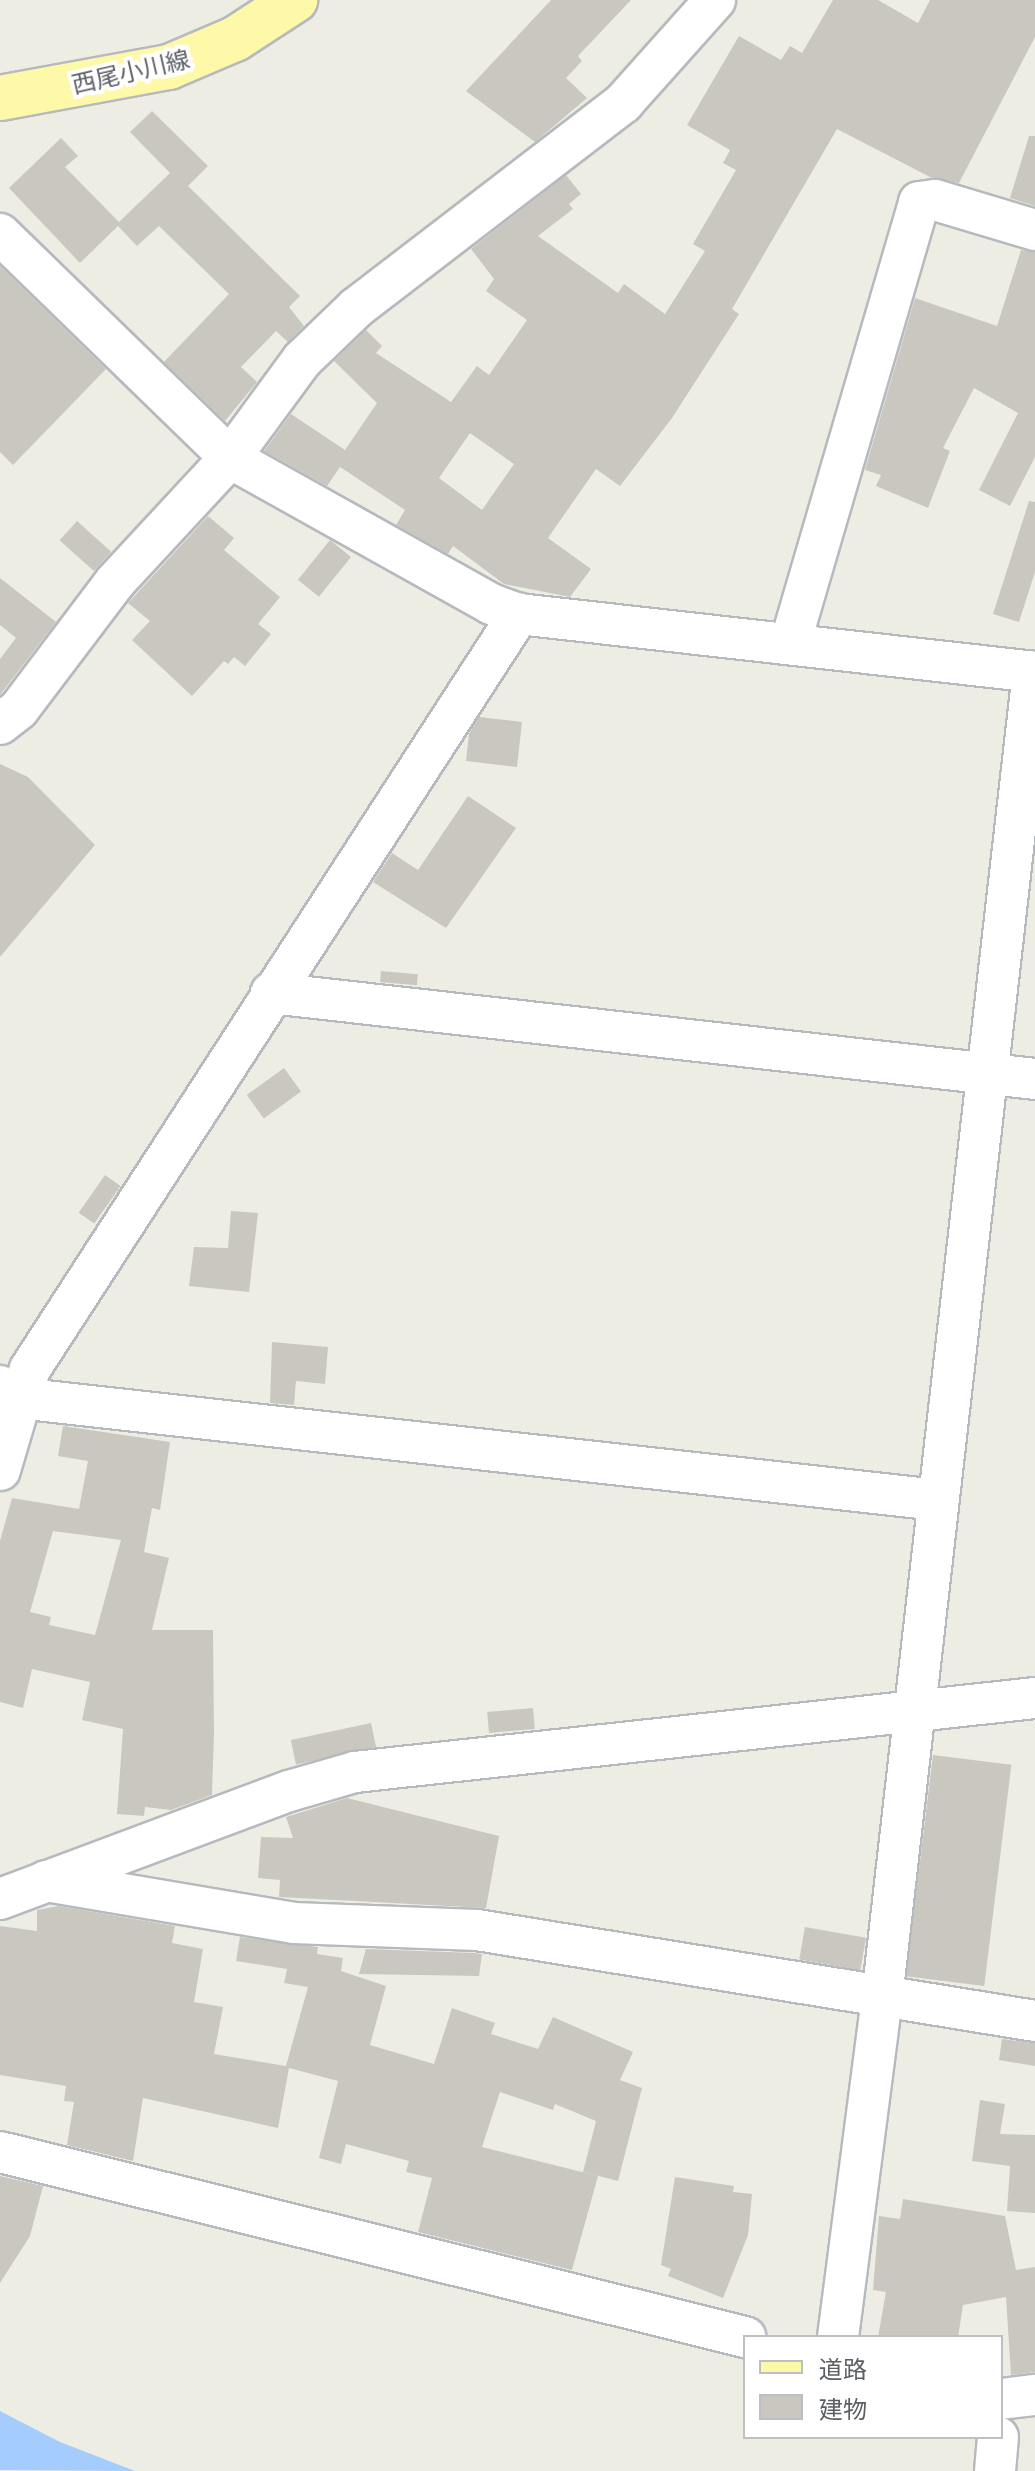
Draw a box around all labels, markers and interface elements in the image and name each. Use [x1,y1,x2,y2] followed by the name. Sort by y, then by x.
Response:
[69,44,193,100] street label: 西尾小川線
[743,2335,1003,2439] legend
[819,2355,867,2384] text: 道路
[819,2395,867,2424] text: 建物

